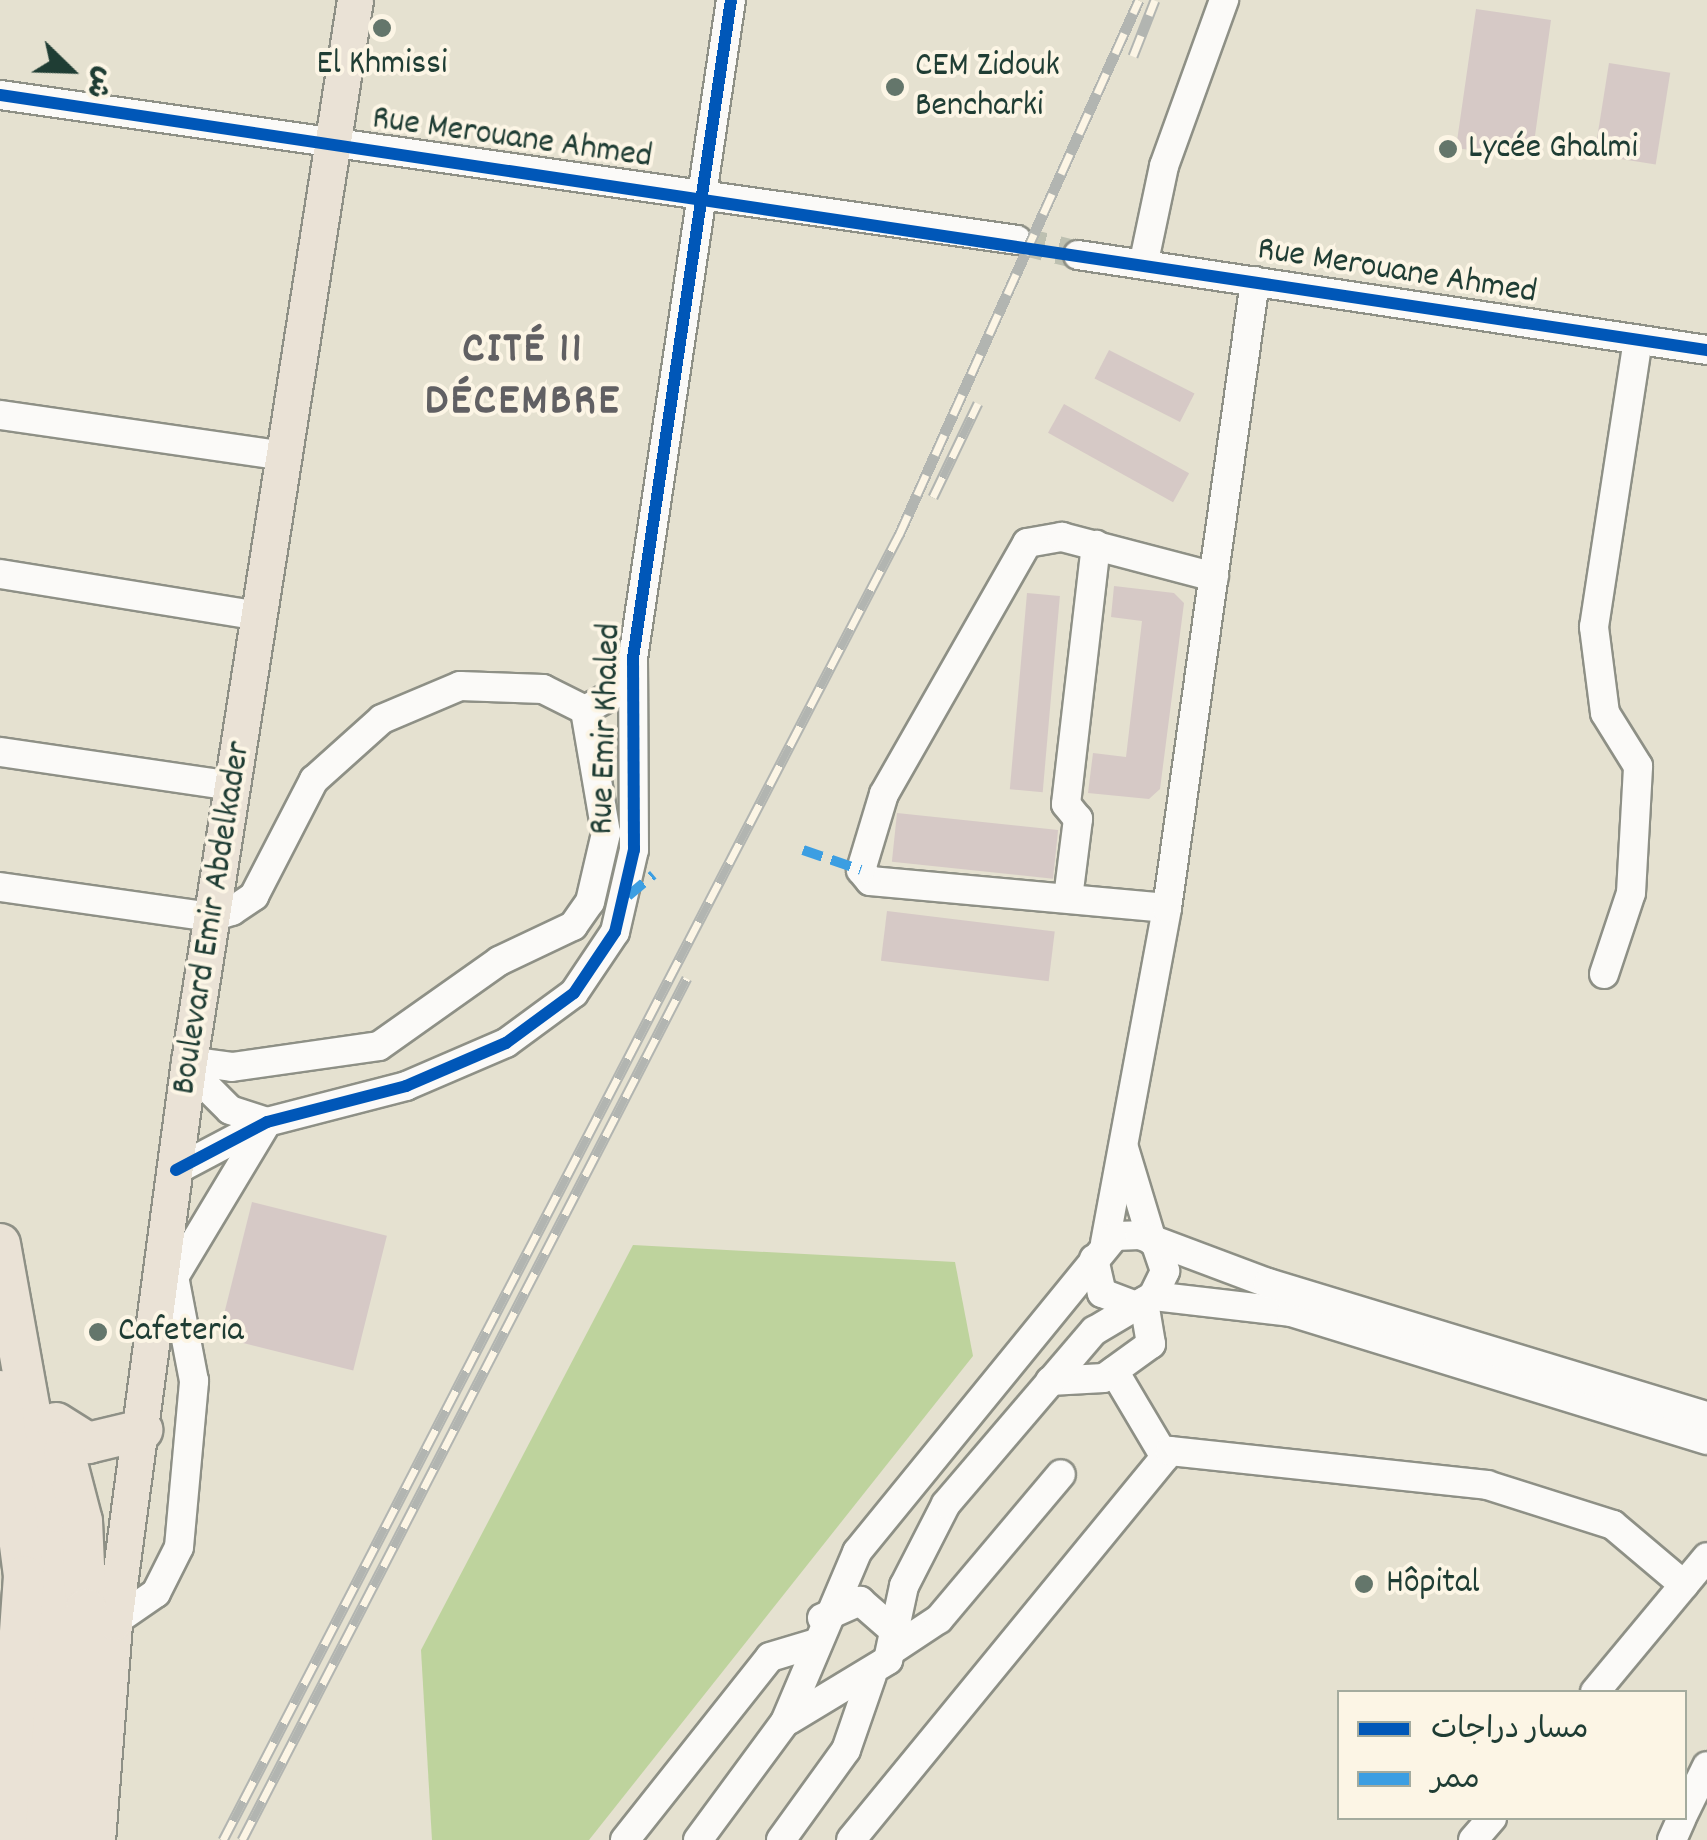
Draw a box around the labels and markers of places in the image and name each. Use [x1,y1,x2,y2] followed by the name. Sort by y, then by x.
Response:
[371,17,393,39] marker: El Khmissi
[317,44,447,86] place label: El Khmissi
[915,46,1060,128] place label: CEM Zidouk Bencharki
[884,76,906,98] marker: CEM Zidouk Bencharki
[1468,128,1638,170] place label: Lycée Ghalmi
[1437,138,1459,160] marker: Lycée Ghalmi
[118,1311,244,1353] place label: Cafeteria
[87,1321,109,1343] marker: Cafeteria
[1386,1563,1480,1605] place label: Hôpital
[1351,1571,1377,1597] marker: Hôpital

